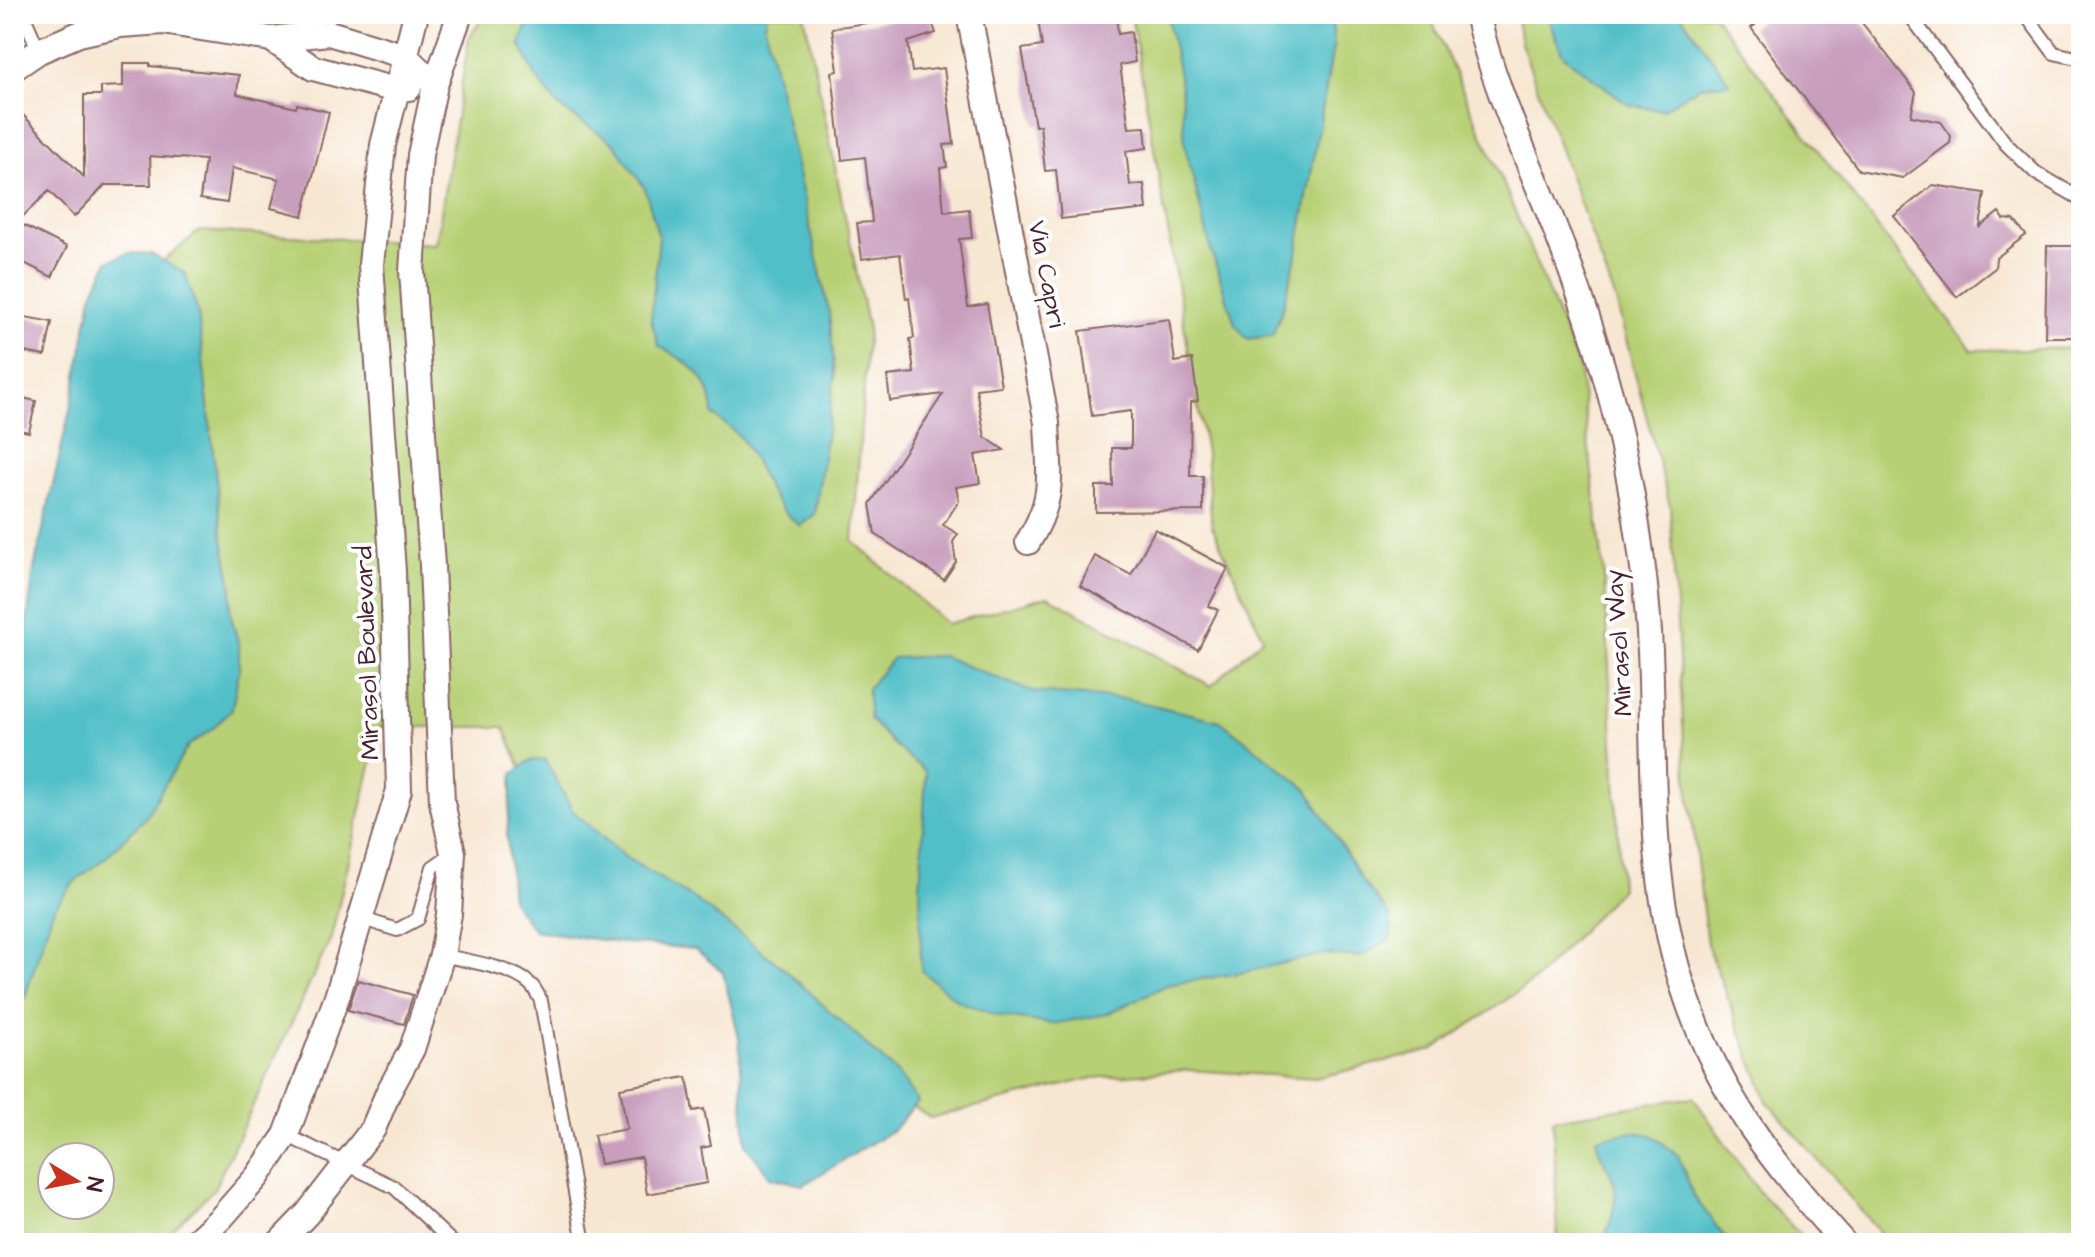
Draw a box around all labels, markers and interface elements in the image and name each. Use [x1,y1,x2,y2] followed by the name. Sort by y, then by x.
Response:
[1019,217,1075,331] street label: Via Capri
[345,545,389,761] street label: Mirasol Boulevard
[1596,568,1644,718] street label: Mirasol Way
[36,1141,116,1221] north arrow
[78,1175,111,1194] text: N

